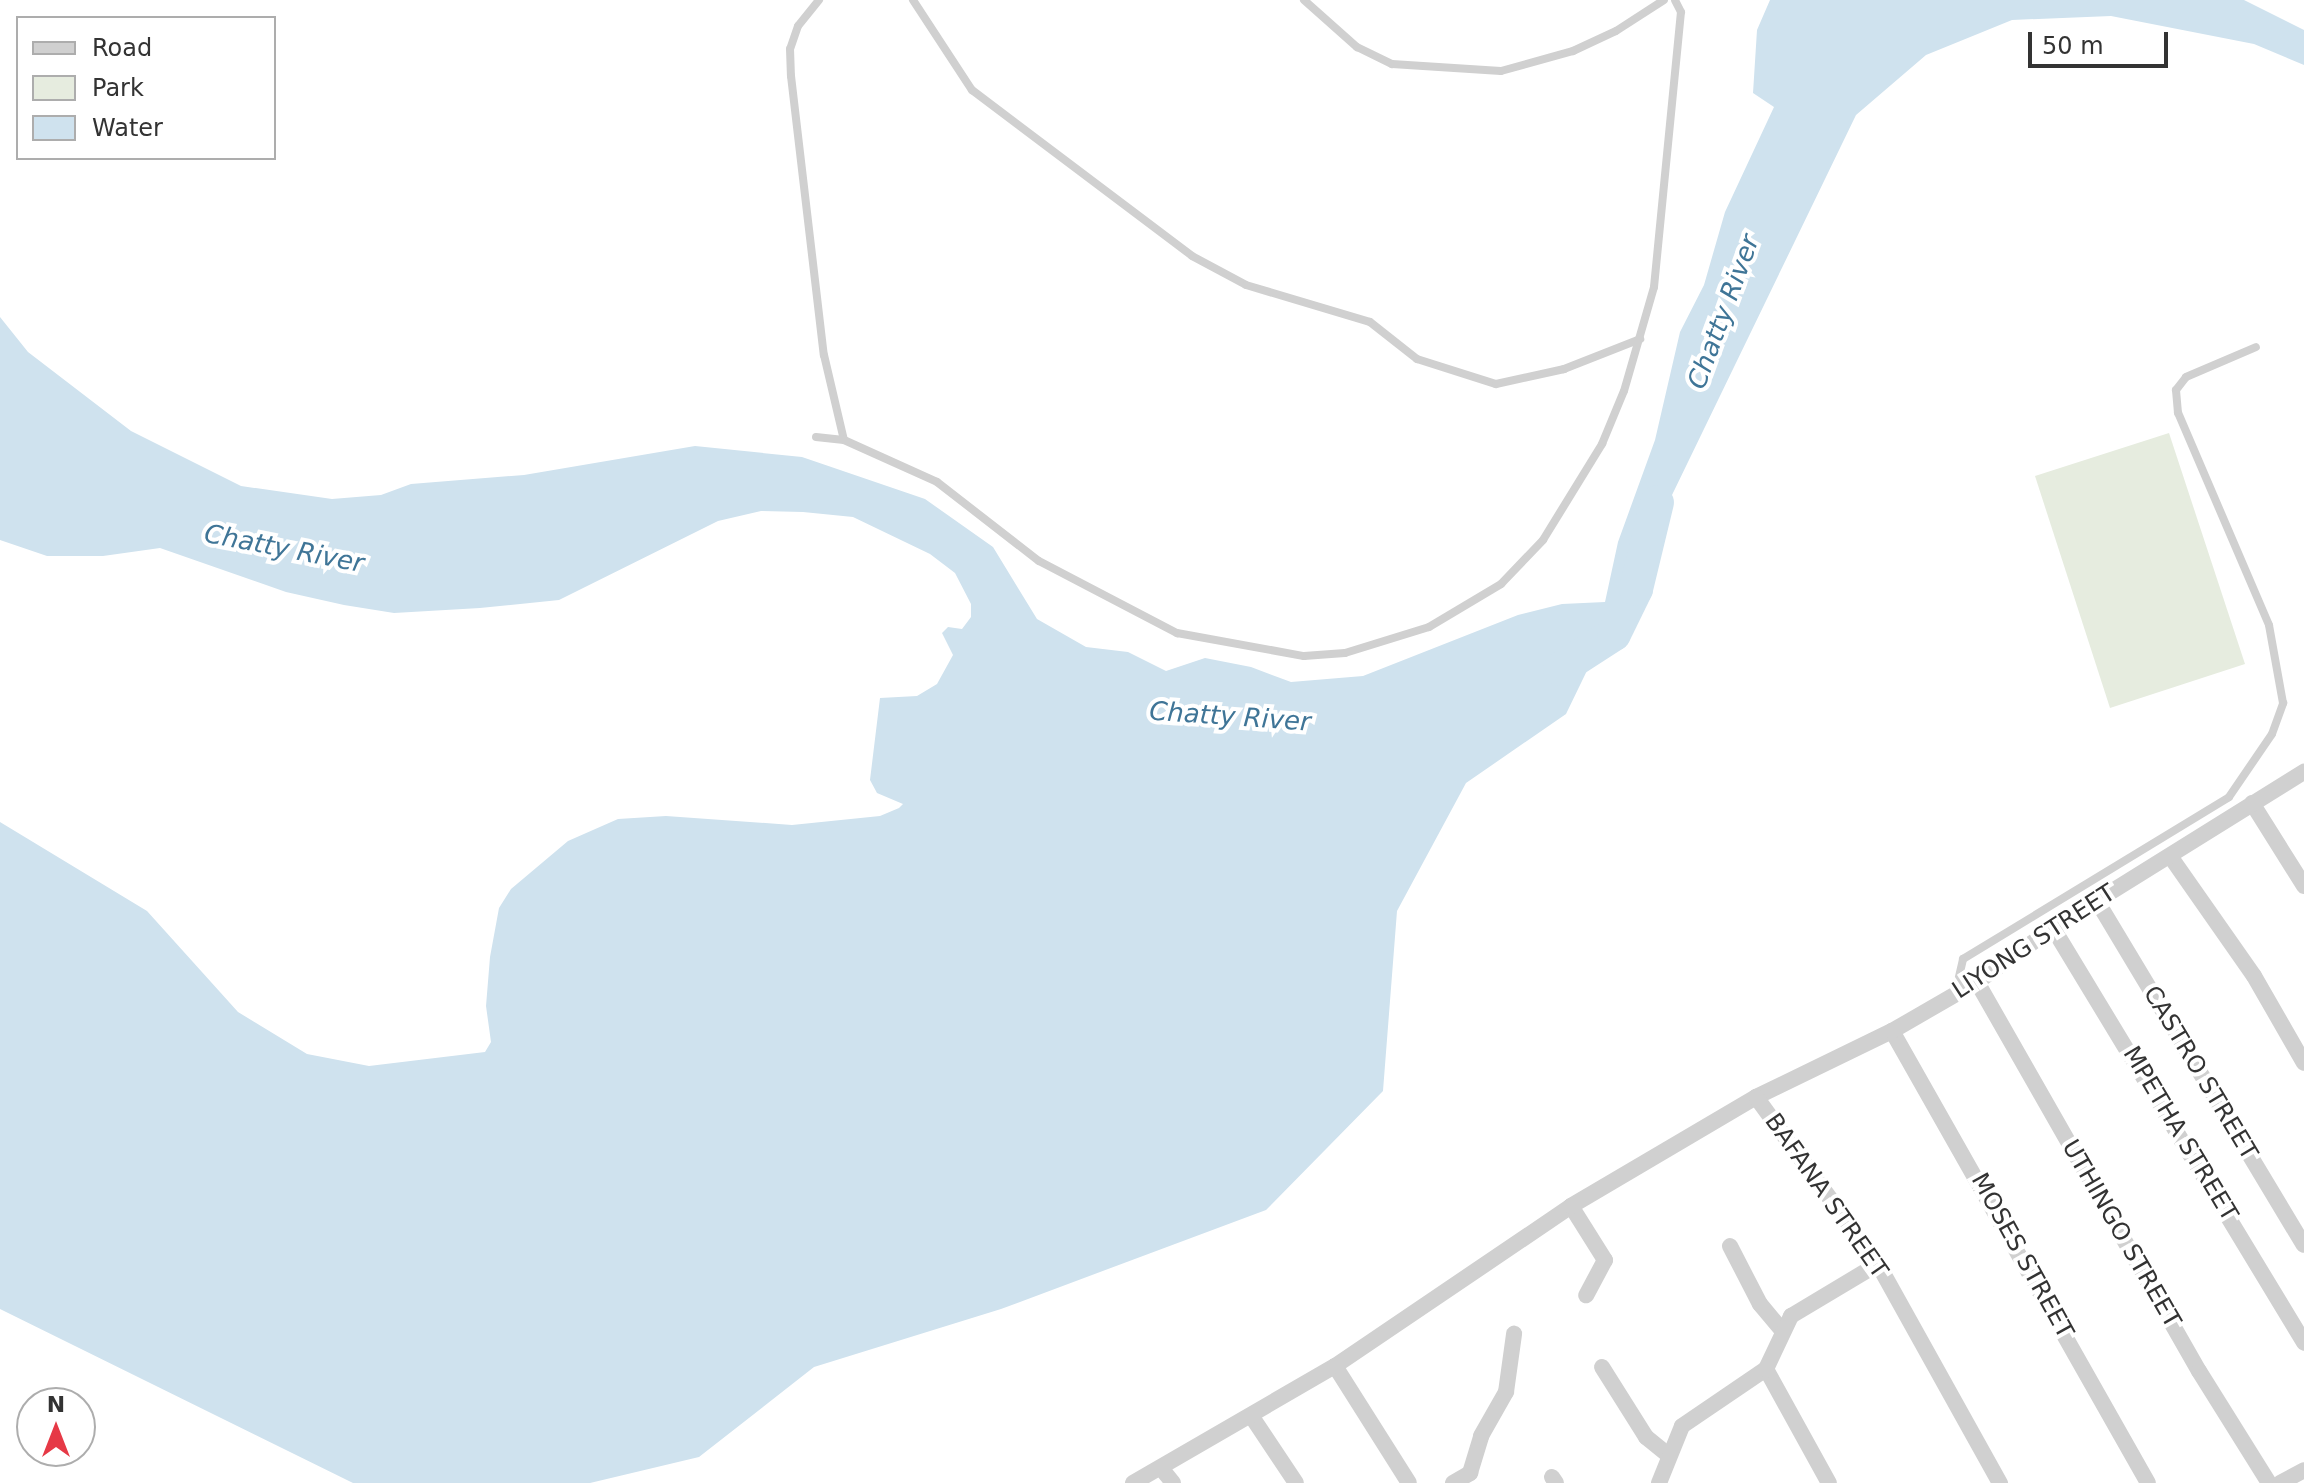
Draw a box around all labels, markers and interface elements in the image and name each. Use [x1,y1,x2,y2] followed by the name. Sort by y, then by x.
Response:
[16,16,276,160] legend
[2032,16,2172,66] scale bar
[2042,32,2104,60] text: 50 m
[92,34,152,62] text: Road
[92,74,144,102] text: Park
[92,114,163,142] text: Water
[1682,231,1766,393] water label: Chatty River
[202,518,366,580] water label: Chatty River
[1148,696,1312,738] water label: Chatty River
[1947,879,2121,1005] street label: LIYONG STREET
[2137,981,2263,1165] street label: CASTRO STREET
[2116,1041,2244,1227] street label: MPETHA STREET
[1758,1108,1894,1284] street label: BAFANA STREET
[2056,1135,2186,1333] street label: UTHINGO STREET
[1965,1168,2079,1344] street label: MOSES STREET
[16,1387,96,1467] north arrow
[47,1392,65,1417] text: N

